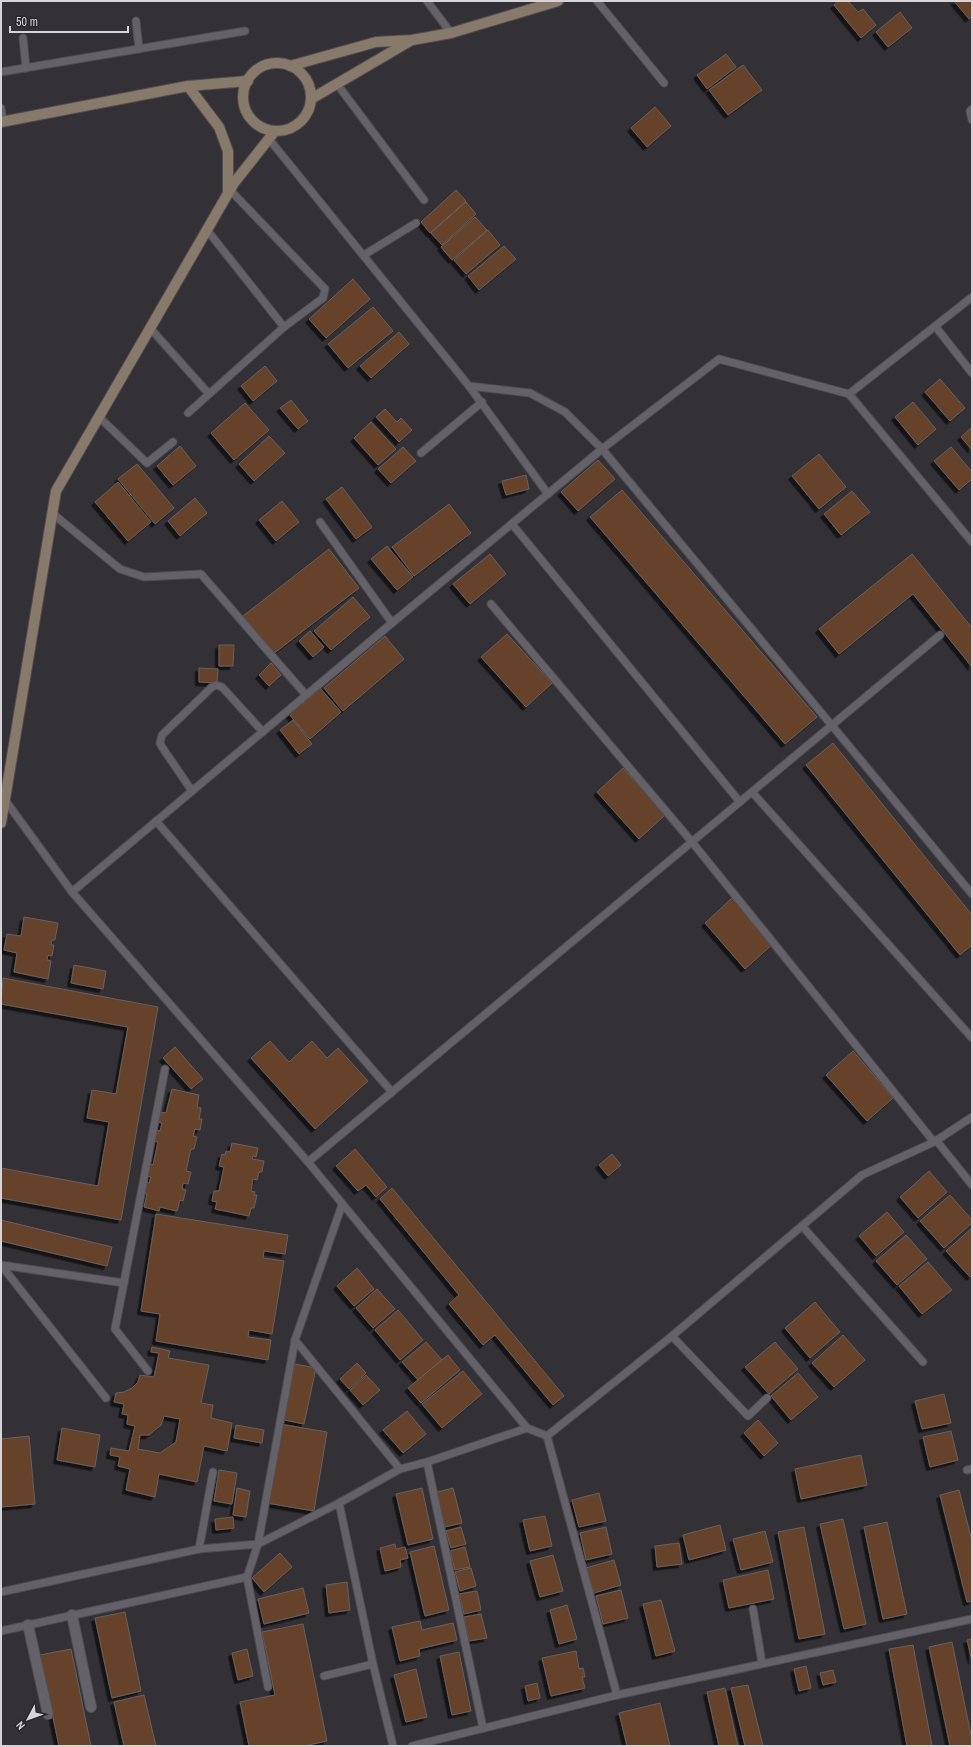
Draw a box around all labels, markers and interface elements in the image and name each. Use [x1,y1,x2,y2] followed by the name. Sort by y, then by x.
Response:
[10,8,128,34] scale bar
[16,14,38,30] text: 50 m
[8,1699,48,1739] north arrow
[13,1719,28,1733] text: N

